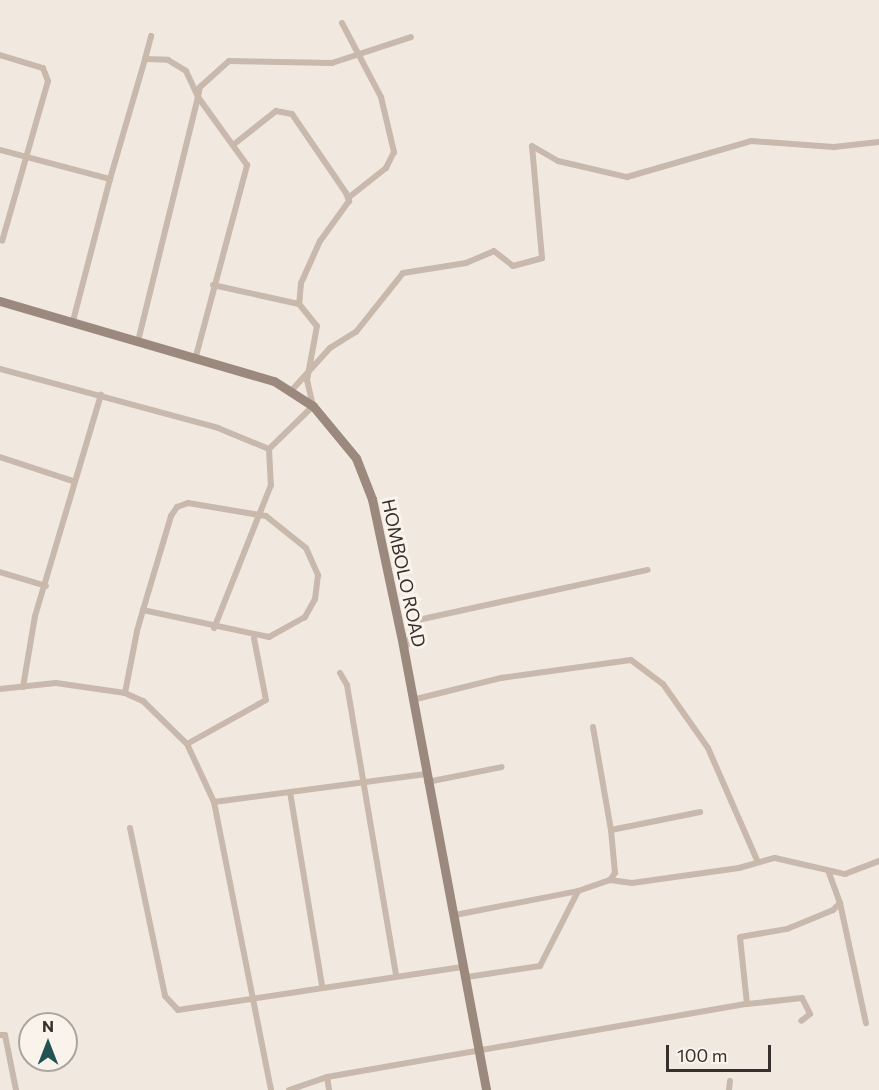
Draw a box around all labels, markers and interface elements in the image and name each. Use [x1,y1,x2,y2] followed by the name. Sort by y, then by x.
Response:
[378,497,430,649] street label: HOMBOLO ROAD
[18,1012,78,1072] north arrow
[42,1016,54,1035] text: N
[669,1033,774,1071] scale bar
[677,1044,727,1066] text: 100 m

